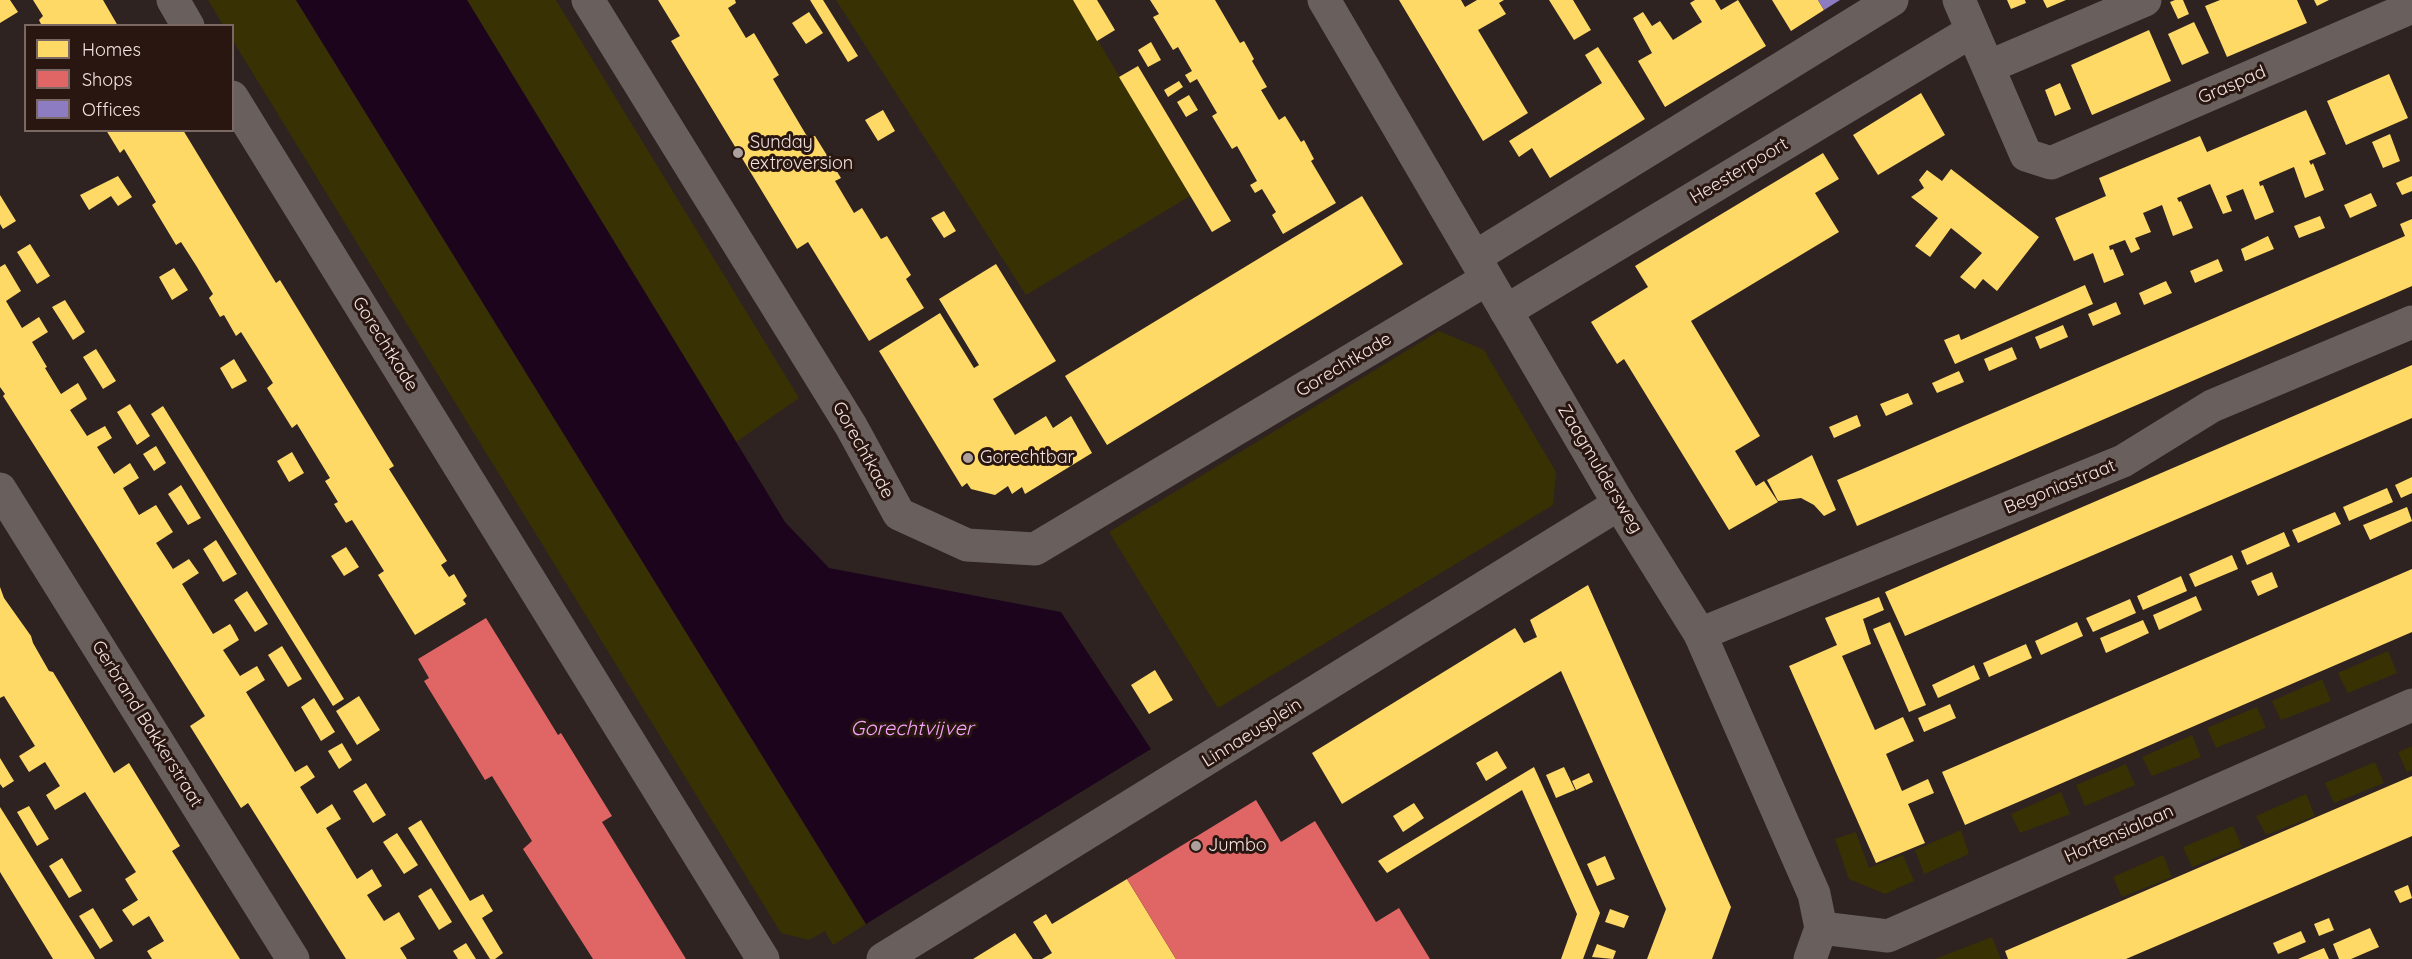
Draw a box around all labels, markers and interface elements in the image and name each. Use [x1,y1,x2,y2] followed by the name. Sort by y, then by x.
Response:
[24,24,234,132] legend
[82,38,141,61] text: Homes
[2195,61,2269,109] street label: Graspad
[82,68,133,91] text: Shops
[82,98,141,121] text: Offices
[750,132,853,174] place label: Sunday extroversion
[1686,133,1792,209] street label: Heesterpoort
[731,146,745,160] marker: Sunday extroversion
[347,293,423,395] street label: Gorechtkade
[1292,328,1396,402] street label: Gorechtkade
[828,398,898,502] street label: Gorechtkade
[1553,401,1647,537] street label: Zaagmuldersweg
[980,447,1074,469] place label: Gorechtbar
[961,451,975,465] marker: Gorechtbar
[2001,455,2119,519] street label: Begoniastraat
[87,637,207,811] street label: Gerbrand Bakkerstraat
[1198,694,1306,772] street label: Linnaeusplein
[851,717,973,741] water label: Gorechtvijver
[2061,800,2177,868] street label: Hortensialaan
[1208,835,1267,857] place label: Jumbo
[1189,839,1203,853] marker: Jumbo

